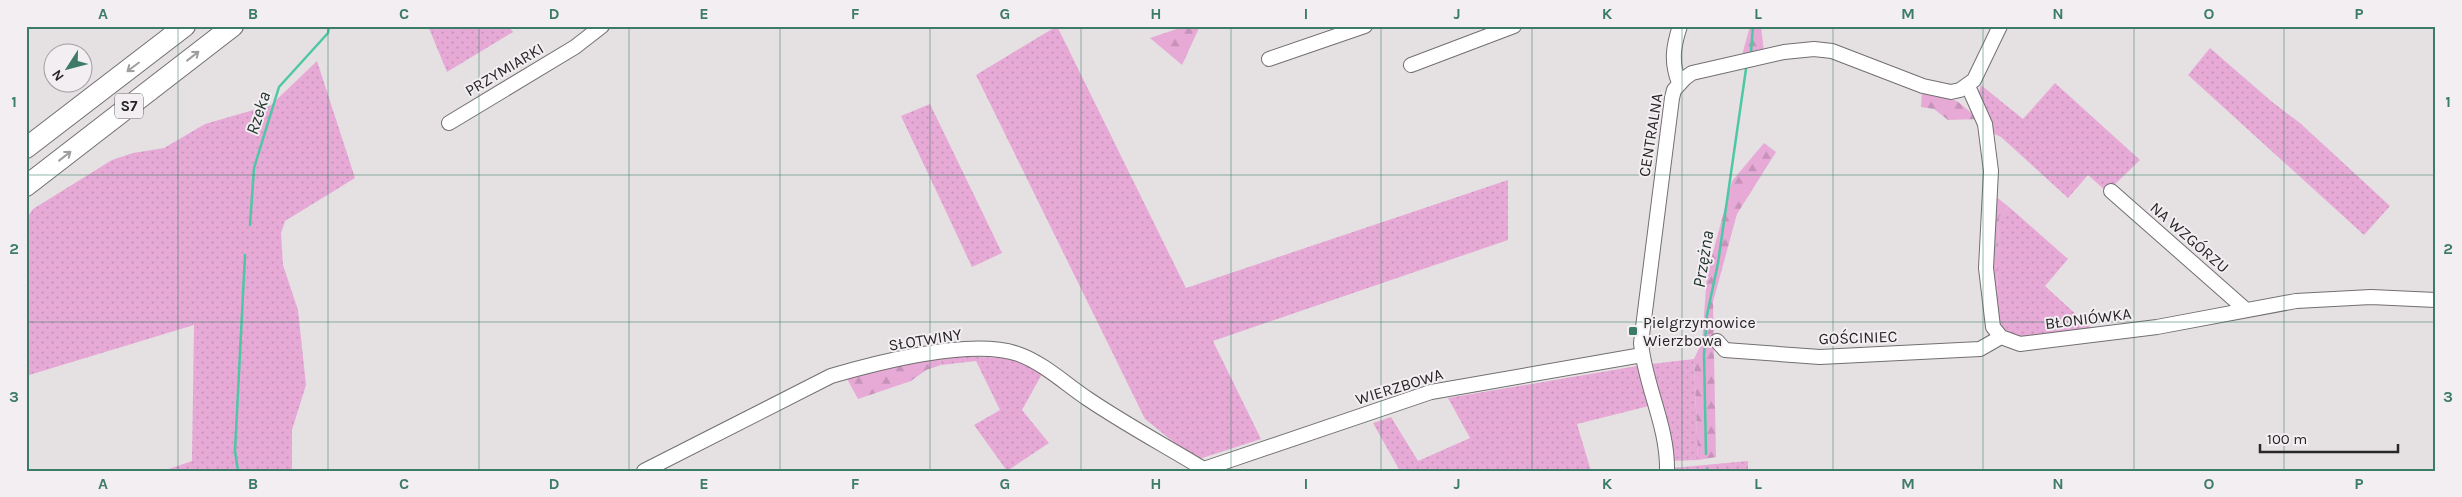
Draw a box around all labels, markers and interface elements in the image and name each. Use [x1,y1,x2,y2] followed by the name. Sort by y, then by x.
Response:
[98,4,108,23] text: A
[248,4,258,23] text: B
[399,4,409,23] text: C
[549,4,560,23] text: D
[699,4,709,23] text: E
[851,4,860,23] text: F
[1000,4,1010,23] text: G
[1150,4,1162,23] text: H
[1304,4,1308,23] text: I
[1453,4,1461,23] text: J
[1602,4,1613,23] text: K
[1754,4,1762,23] text: L
[1901,4,1915,23] text: M
[2052,4,2064,23] text: N
[2204,4,2215,23] text: O
[2354,4,2364,23] text: P
[462,39,547,100] street label: PRZYMIARKI
[42,42,92,92] north arrow
[187,51,200,62] one-way arrow
[127,61,140,72] one-way arrow
[48,66,68,84] text: N
[241,89,275,137] water label: Rzeka
[11,92,17,111] text: 1
[1635,92,1666,178] street label: CENTRALNA
[2445,92,2451,111] text: 1
[115,94,143,118] road number: S7
[58,150,71,161] one-way arrow
[2146,198,2233,277] street label: NA WZGÓRZU
[1688,229,1718,289] water label: Przężna
[9,239,19,258] text: 2
[2443,239,2453,258] text: 2
[2044,304,2132,333] street label: BŁONIÓWKA
[1643,313,1756,350] place label: Pielgrzymowice Wierzbowa
[887,324,963,355] street label: SŁOTWINY
[1627,325,1639,337] marker: Pielgrzymowice Wierzbowa
[1818,327,1898,348] street label: GOŚCINIEC
[1353,364,1445,409] street label: WIERZBOWA
[9,387,19,406] text: 3
[2443,387,2453,406] text: 3
[2260,422,2397,454] scale bar
[2267,430,2307,448] text: 100 m
[98,474,108,493] text: A
[248,474,258,493] text: B
[399,474,409,493] text: C
[549,474,560,493] text: D
[699,474,709,493] text: E
[851,474,860,493] text: F
[1000,474,1010,493] text: G
[1150,474,1162,493] text: H
[1304,474,1308,493] text: I
[1453,474,1461,493] text: J
[1602,474,1613,493] text: K
[1754,474,1762,493] text: L
[1901,474,1915,493] text: M
[2052,474,2064,493] text: N
[2204,474,2215,493] text: O
[2354,474,2364,493] text: P

